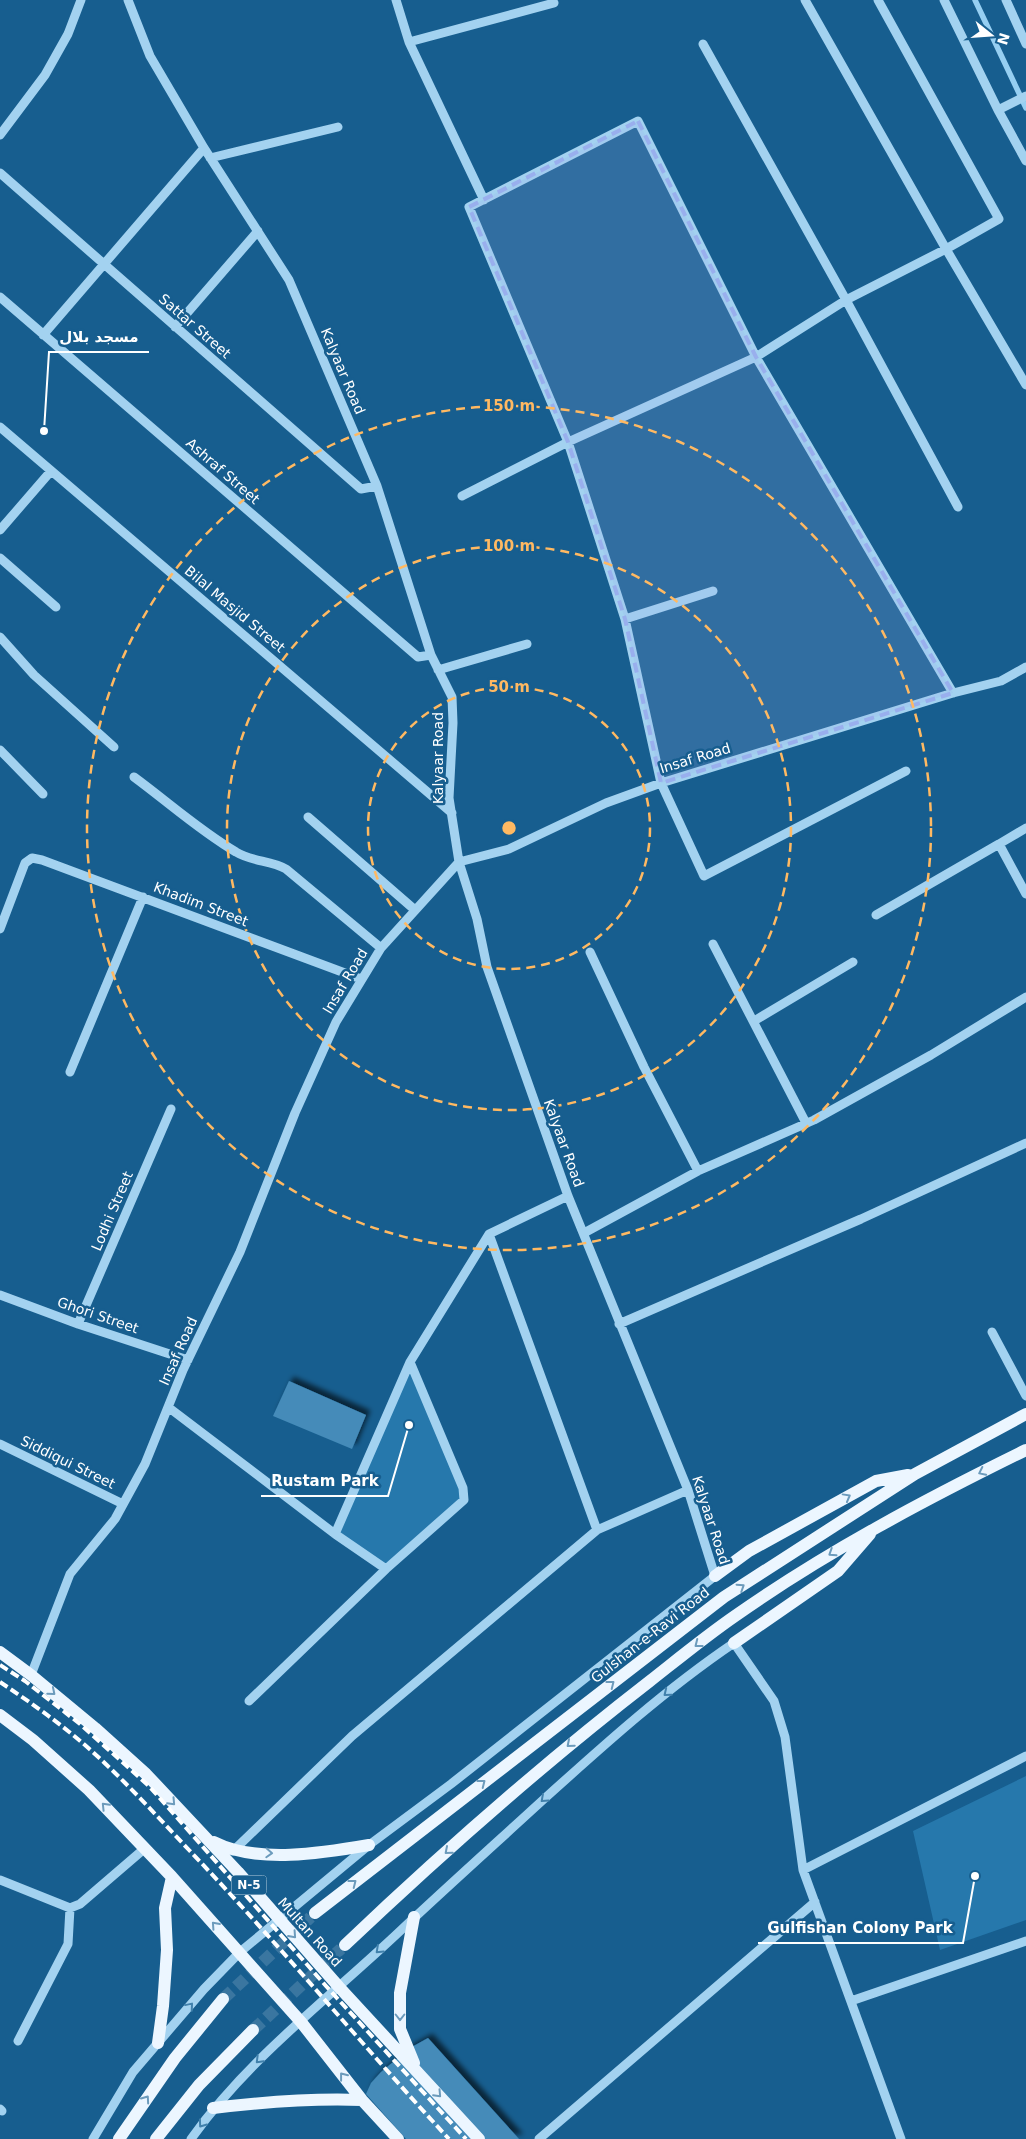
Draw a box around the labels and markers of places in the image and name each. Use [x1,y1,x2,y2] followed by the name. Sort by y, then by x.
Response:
[49,322,149,352] callout: مسجد بلال
[500,819,518,837] centre of rings
[261,1466,388,1496] callout: Rustam Park
[758,1913,963,1943] callout: Gulfishan Colony Park

